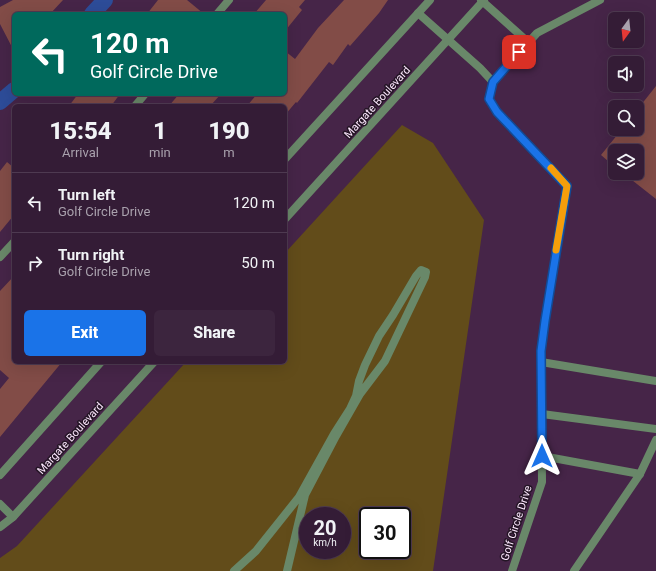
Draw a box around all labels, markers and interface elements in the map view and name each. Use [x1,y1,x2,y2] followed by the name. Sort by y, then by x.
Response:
[608,12,644,48] north arrow
[608,12,644,180] map controls
[90,27,169,60] text: 120 m
[24,28,76,80] icon: left
[502,35,536,69] pin
[508,41,530,63] icon: arrive
[608,56,644,92] button: sound
[90,61,218,82] text: Golf Circle Drive
[342,64,413,141] street label: Margate Boulevard
[608,100,644,136] button: search
[49,117,112,145] text: 15:54
[153,117,167,145] text: 1
[208,117,250,145] text: 190
[608,144,644,180] button: layers
[62,145,99,160] text: Arrival
[149,145,171,160] text: min
[223,145,235,160] text: m
[58,186,115,204] text: Turn left
[24,192,46,214] icon: left
[233,194,275,212] text: 120 m
[58,204,150,219] text: Golf Circle Drive
[58,246,124,264] text: Turn right
[24,252,46,274] icon: right
[241,254,275,272] text: 50 m
[58,264,150,279] text: Golf Circle Drive
[24,310,146,356] button: Exit
[154,310,275,356] button: Share
[35,400,106,477] street label: Margate Boulevard
[521,435,563,477] position arrow
[498,484,535,562] street label: Golf Circle Drive
[359,507,411,559] speed limit sign: 30
[314,516,336,540] text: 20
[313,537,337,548] text: km/h

